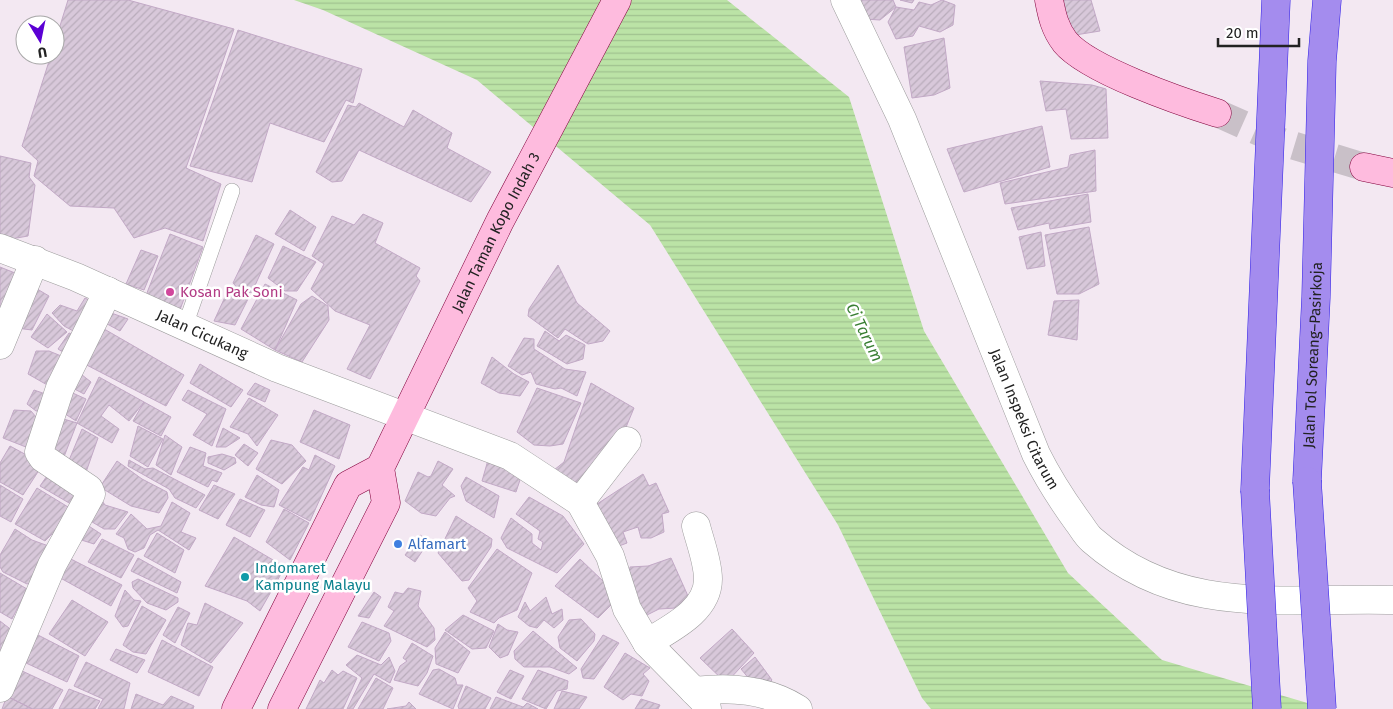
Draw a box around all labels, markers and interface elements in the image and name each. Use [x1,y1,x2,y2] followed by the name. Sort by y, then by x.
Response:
[15,15,65,65] north arrow
[1218,15,1299,47] scale bar
[1226,24,1259,42] text: 20 m
[36,43,48,61] text: U
[448,149,544,315] street label: Jalan Taman Kopo Indah 3
[1300,262,1326,449] street label: Jalan Tol Soreang–Pasirkoja
[180,283,283,301] place label: Kosan Pak Soni
[164,286,176,298] marker: Kosan Pak Soni
[842,300,887,365] water label: Ci Tarum
[154,306,251,363] street label: Jalan Cicukang
[986,346,1063,493] street label: Jalan Inspeksi Citarum
[408,535,467,553] place label: Alfamart
[392,538,404,550] marker: Alfamart
[255,559,371,594] place label: Indomaret Kampung Malayu
[239,571,251,583] marker: Indomaret Kampung Malayu

